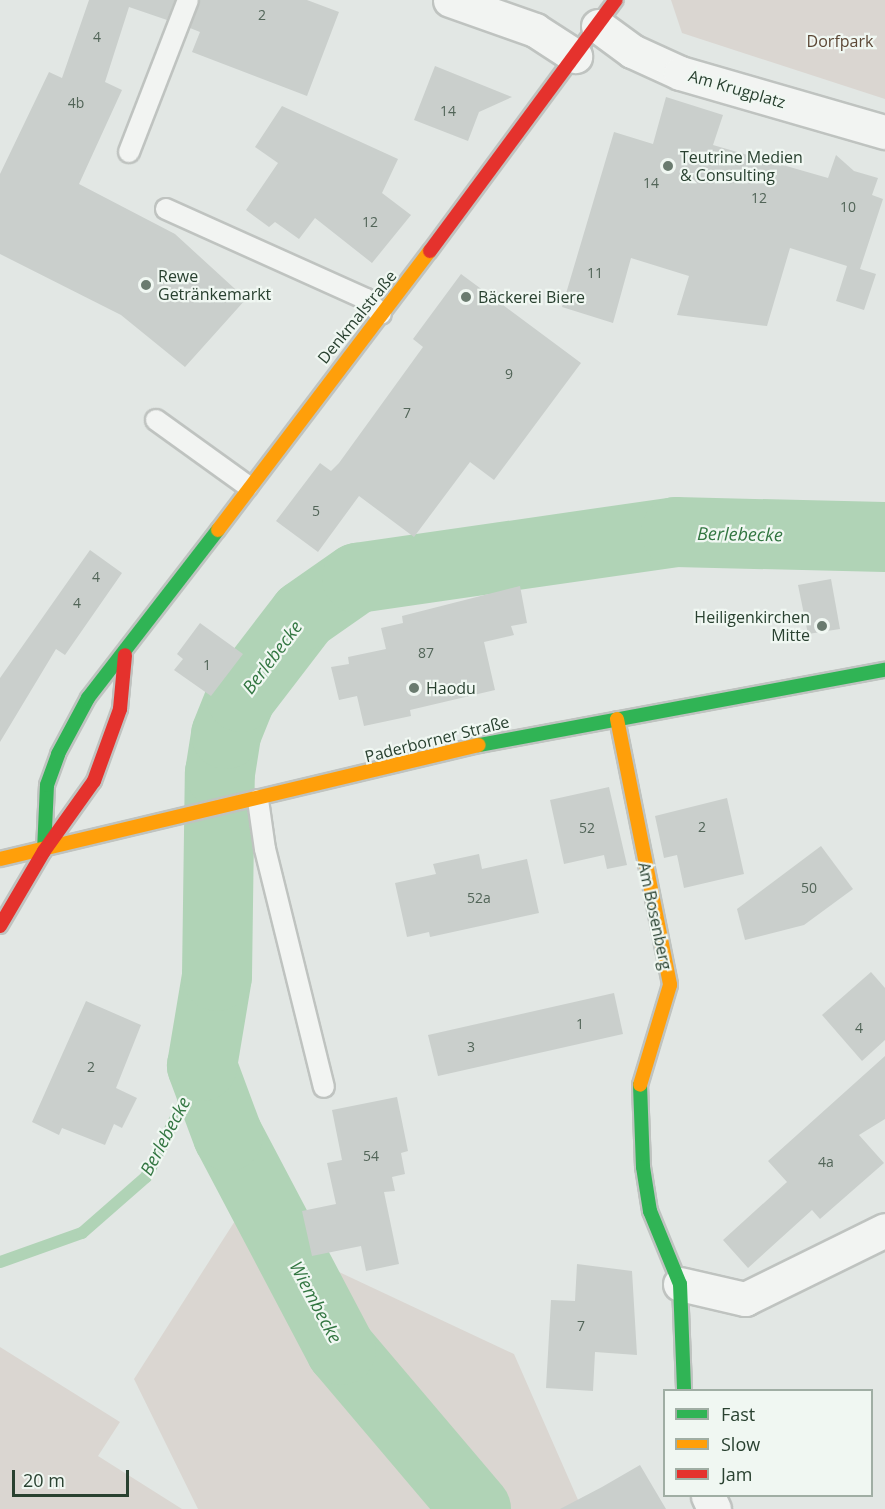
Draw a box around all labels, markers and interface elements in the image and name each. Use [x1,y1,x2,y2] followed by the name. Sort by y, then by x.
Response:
[258,7,266,23] house number: 2
[93,29,101,45] house number: 4
[807,31,873,51] park label: Dorfpark
[686,66,788,112] street label: Am Krugplatz
[68,95,84,111] house number: 4b
[440,103,456,119] house number: 14
[680,147,803,185] place label: Teutrine Medien & Consulting
[661,159,675,173] marker: Teutrine Medien & Consulting
[643,175,659,191] house number: 14
[751,190,767,206] house number: 12
[840,199,856,215] house number: 10
[362,214,378,230] house number: 12
[587,265,603,281] house number: 11
[158,266,271,304] place label: Rewe Getränkemarkt
[314,267,400,367] street label: Denkmalstraße
[139,278,153,292] marker: Rewe Getränkemarkt
[478,287,585,307] place label: Bäckerei Biere
[459,290,473,304] marker: Bäckerei Biere
[505,366,513,382] house number: 9
[403,405,411,421] house number: 7
[312,503,320,519] house number: 5
[697,522,783,546] water label: Berlebecke
[92,569,100,585] house number: 4
[73,595,81,611] house number: 4
[694,607,810,645] place label: Heiligenkirchen Mitte
[238,616,306,698] water label: Berlebecke
[815,619,829,633] marker: Heiligenkirchen Mitte
[418,645,434,661] house number: 87
[203,657,211,673] house number: 1
[426,678,476,698] place label: Haodu
[407,681,421,695] marker: Haodu
[363,712,511,766] street label: Paderborner Straße
[698,819,706,835] house number: 2
[579,820,595,836] house number: 52
[634,860,676,972] street label: Am Bosenberg
[801,880,817,896] house number: 50
[467,890,491,906] house number: 52a
[576,1016,584,1032] house number: 1
[855,1020,863,1036] house number: 4
[467,1039,475,1055] house number: 3
[87,1059,95,1075] house number: 2
[135,1093,195,1179] water label: Berlebecke
[363,1148,379,1164] house number: 54
[818,1154,834,1170] house number: 4a
[285,1257,347,1347] water label: Wiembecke
[577,1318,585,1334] house number: 7
[663,1389,873,1497] legend
[721,1402,755,1426] text: Fast
[721,1432,760,1456] text: Slow
[15,1458,132,1496] scale bar
[721,1462,753,1486] text: Jam
[23,1468,65,1492] text: 20 m

